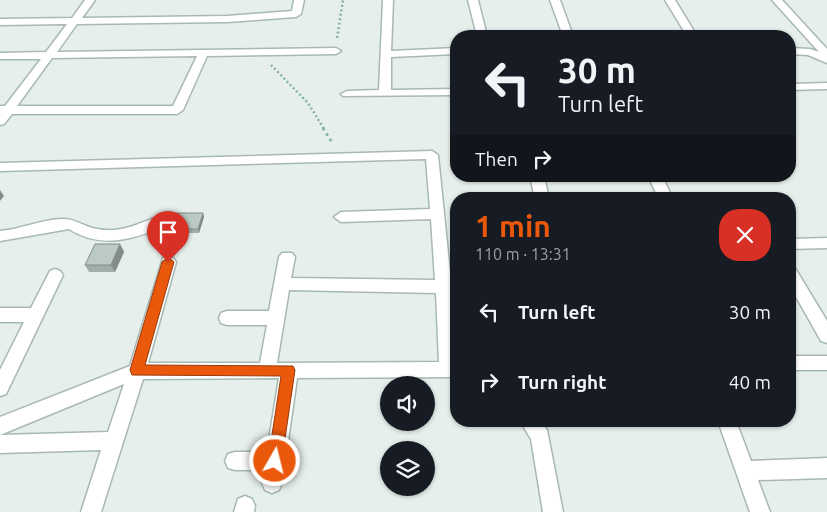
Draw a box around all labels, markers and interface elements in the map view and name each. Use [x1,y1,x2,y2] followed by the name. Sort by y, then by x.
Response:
[475,50,540,115] icon: left
[558,50,636,90] text: 30 m
[558,91,643,116] text: Turn left
[528,145,556,173] icon: right
[475,148,518,170] text: Then
[475,209,551,243] text: 1 min
[719,209,771,261] button: close
[147,211,189,262] pin
[154,218,182,246] icon: arrive
[475,245,571,263] text: 110 m · 13:31
[475,298,503,326] icon: left
[518,301,596,323] text: Turn left
[729,301,771,323] text: 30 m
[475,368,503,396] icon: right
[518,371,606,393] text: Turn right
[729,371,771,393] text: 40 m
[380,376,435,496] map controls
[380,376,435,431] button: sound
[248,434,300,486] position arrow
[380,441,435,496] button: layers

